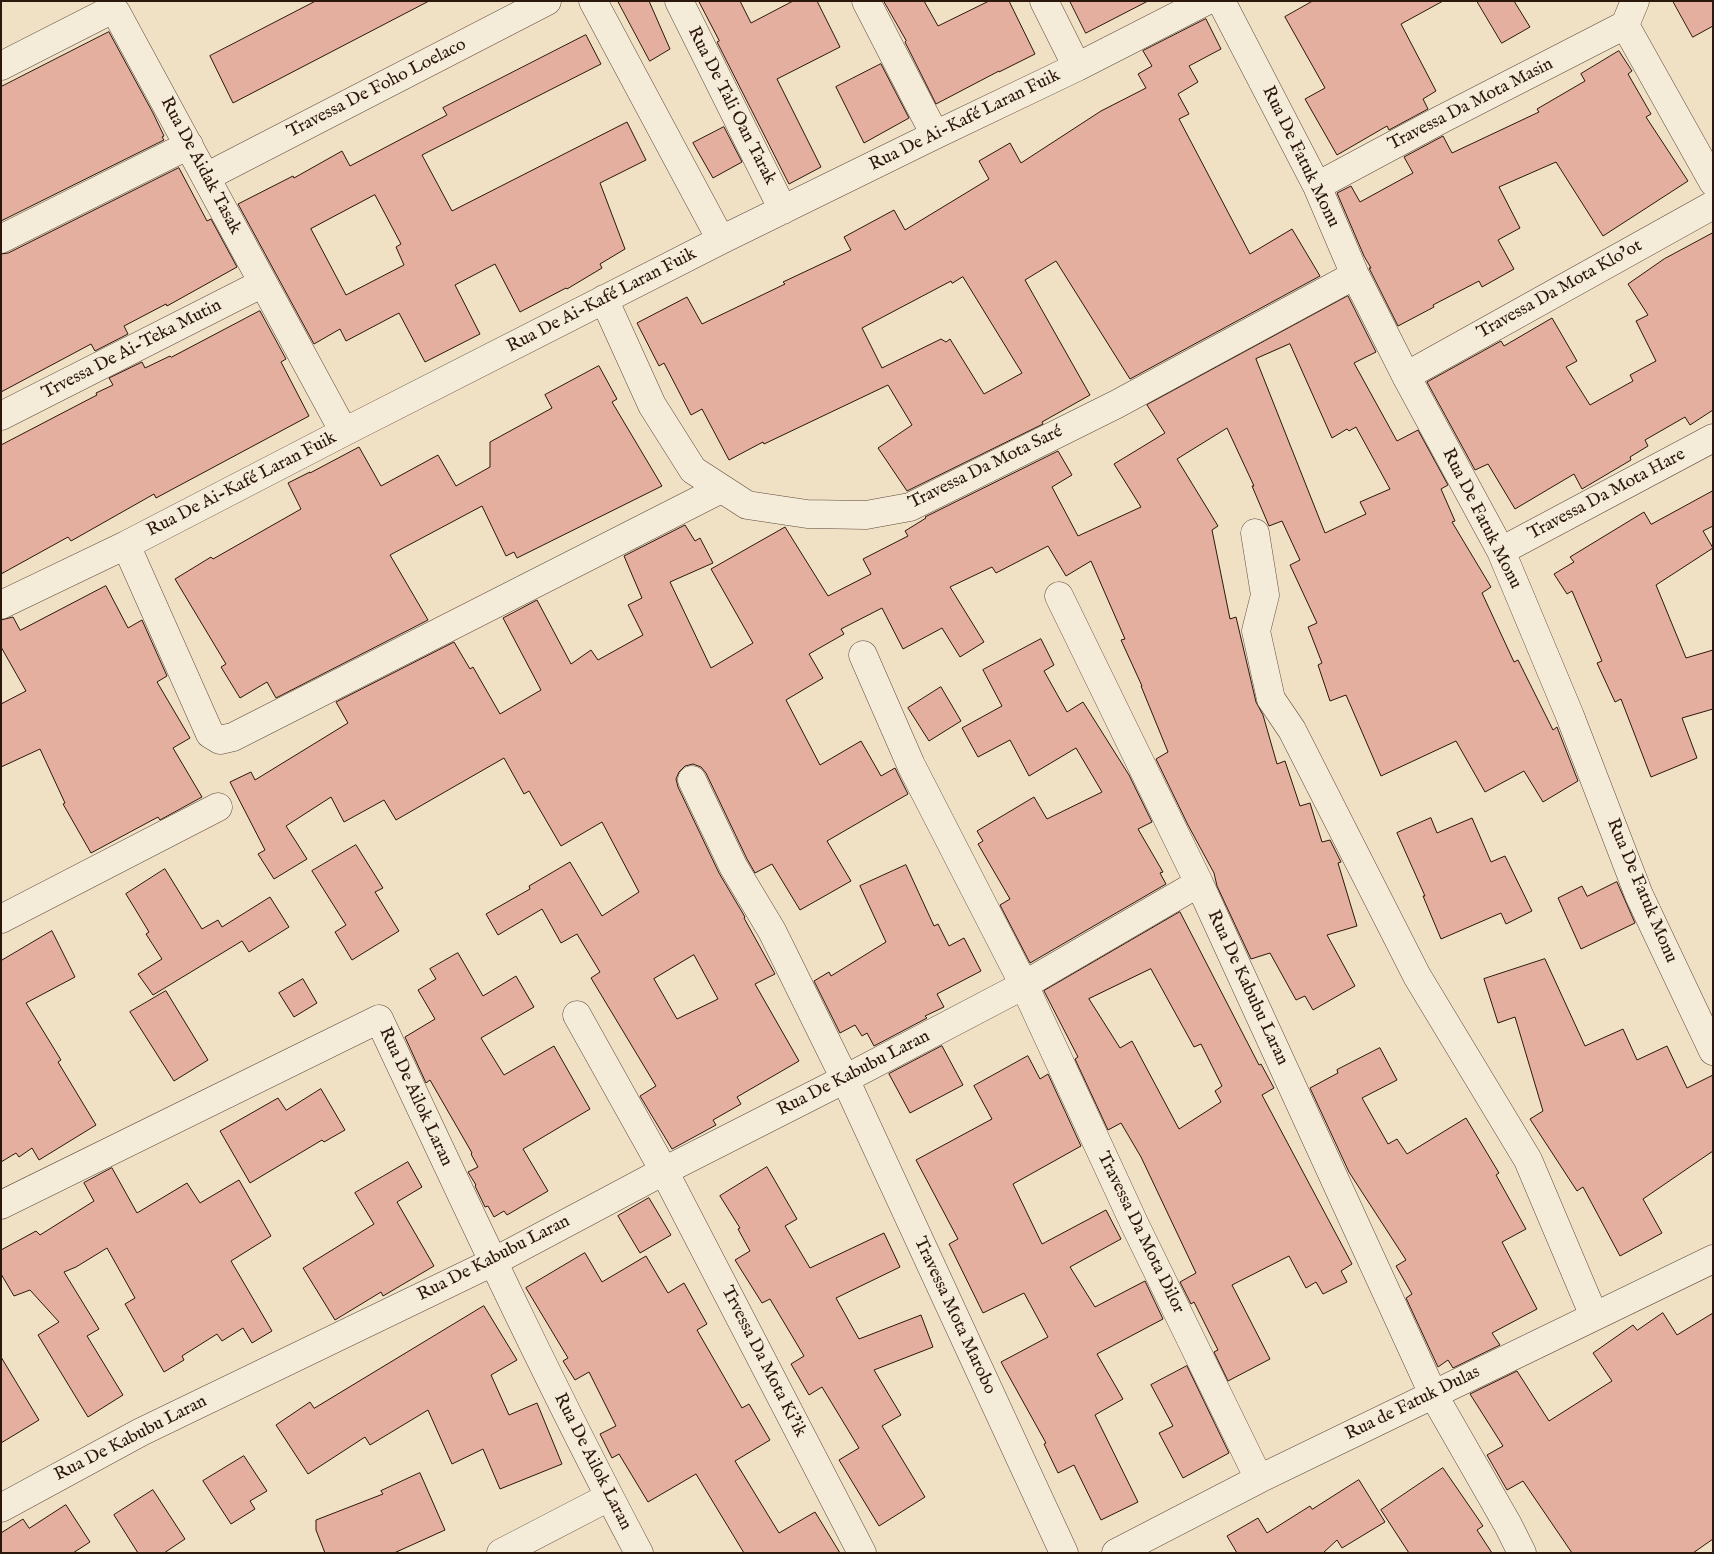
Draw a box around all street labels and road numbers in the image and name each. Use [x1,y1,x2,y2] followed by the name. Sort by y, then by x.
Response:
[682,23,780,189] street label: Rua De Tali Oan Tarak
[284,34,470,144] street label: Travessa De Foho Loelaco
[1385,54,1557,156] street label: Travessa Da Mota Masin
[866,65,1064,177] street label: Rua De Ai-Kafé Laran Fuik
[1256,83,1344,231] street label: Rua De Fatuk Monu
[155,94,245,238] street label: Rua De Aidak Tasak
[1474,236,1646,344] street label: Travessa Da Mota Klo’ot
[504,244,700,358] street label: Rua De Ai-Kafé Laran Fuik
[39,295,225,405] street label: Trvessa De Ai-Teka Mutin
[905,421,1067,515] street label: Travessa Da Mota Saré
[144,428,340,542] street label: Rua De Ai-Kafé Laran Fuik
[1525,444,1689,546] street label: Travessa Da Mota Hare
[1436,445,1526,593] street label: Rua De Fatuk Monu
[1601,816,1681,966] street label: Rua De Fatuk Monu
[1202,907,1292,1069] street label: Rua De Kabubu Laran
[373,1024,457,1170] street label: Rua De Ailok Laran
[774,1026,934,1122] street label: Rua De Kabubu Laran
[1091,1149,1189,1317] street label: Travessa Da Mota Dilor
[414,1211,574,1307] street label: Rua De Kabubu Laran
[908,1234,1000,1398] street label: Travessa Mota Marobo
[716,1283,810,1441] street label: Trvessa Da Mota Ki’ik
[1342,1362,1484,1446] street label: Rua de Fatuk Dulas
[548,1390,636,1534] street label: Rua De Ailok Laran
[51,1391,211,1487] street label: Rua De Kabubu Laran

